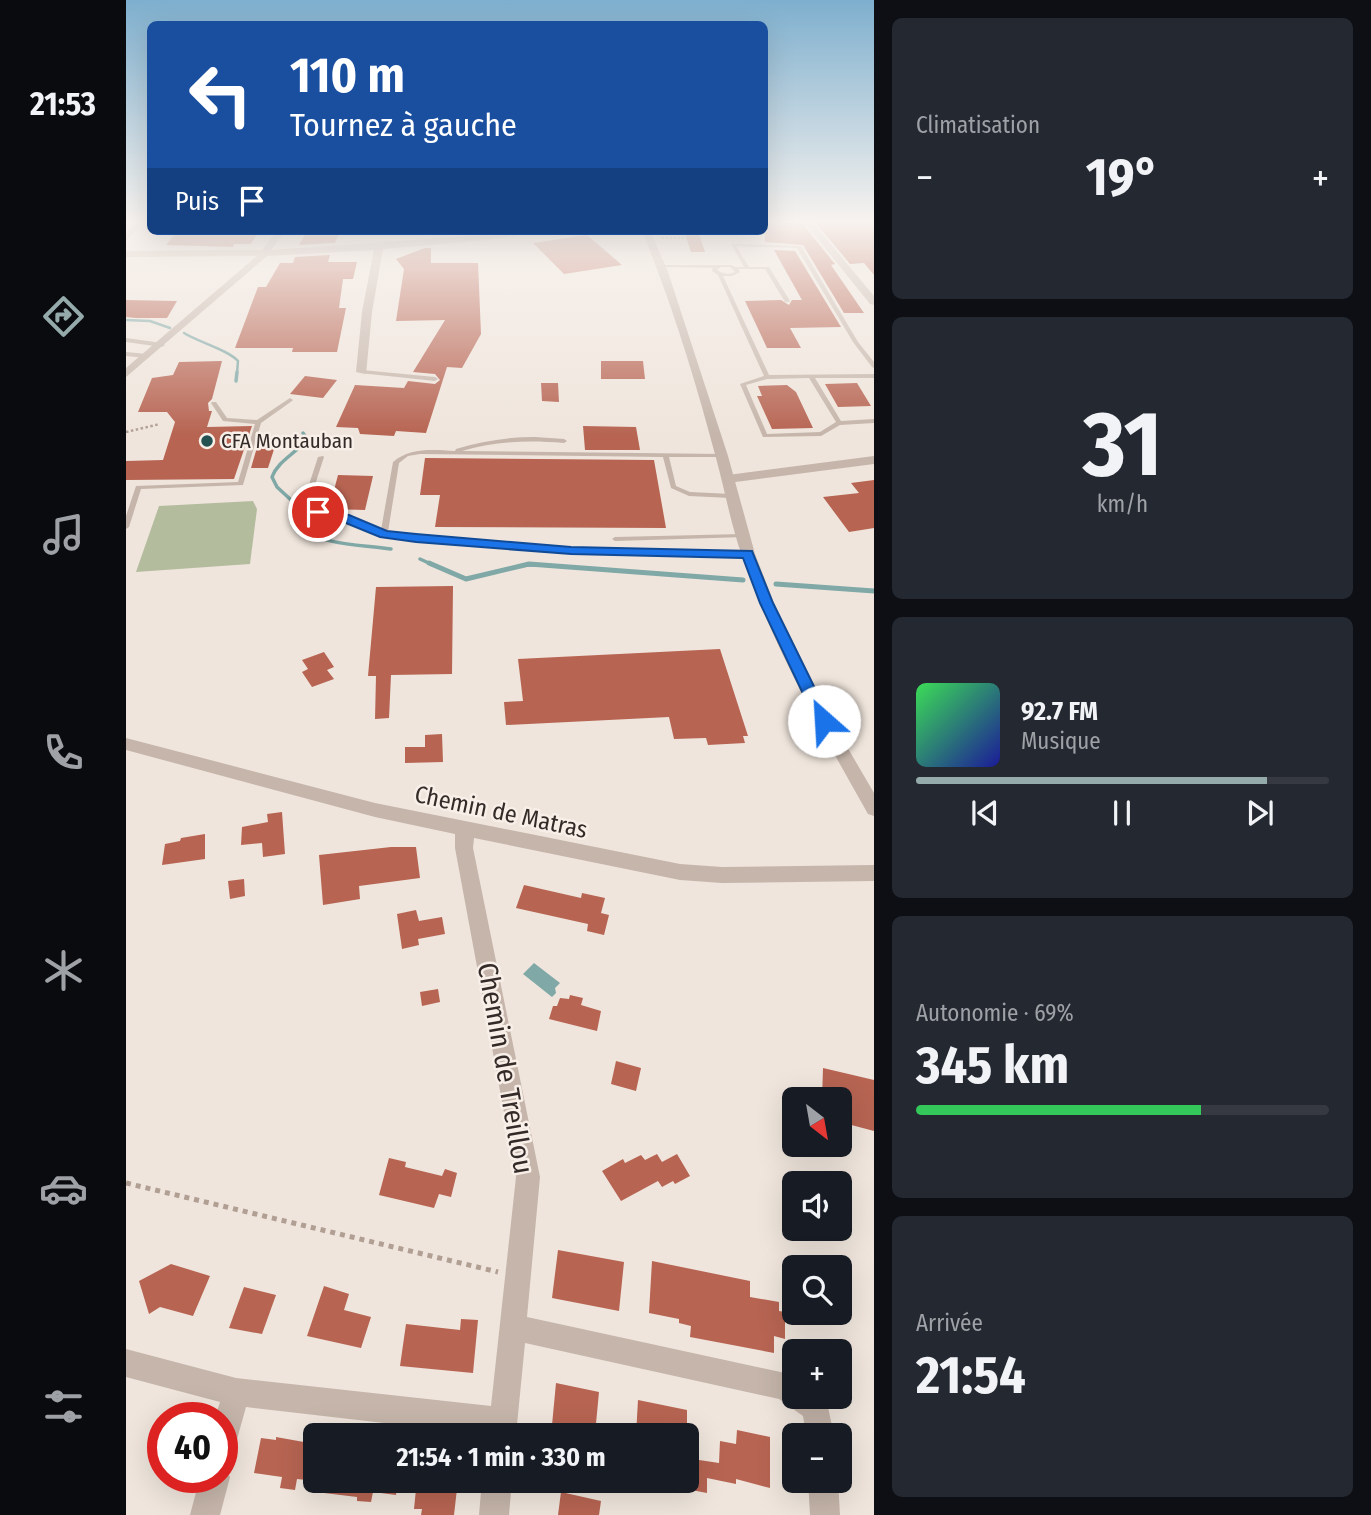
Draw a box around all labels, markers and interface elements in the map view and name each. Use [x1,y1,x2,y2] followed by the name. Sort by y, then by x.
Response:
[290,46,405,105] text: 110 m
[175,49,266,140] icon: left
[30,85,96,123] text: 21:53
[290,106,517,144] text: Tournez à gauche
[916,111,1040,139] text: Climatisation
[1086,146,1159,209] text: 19°
[916,155,933,201] text: −
[1312,155,1329,201] text: +
[233,182,271,220] icon: arrive
[175,186,219,217] text: Puis
[39,292,88,341] icon: directions
[1083,390,1162,499] text: 31
[221,428,353,454] place label: CFA Montauban
[199,433,215,449] marker: CFA Montauban
[288,482,348,542] pin
[1097,490,1148,518] text: km/h
[299,493,337,531] icon: arrive
[39,510,88,559] icon: music
[787,684,861,758] position arrow
[1021,696,1098,727] text: 92.7 FM
[1021,727,1101,755] text: Musique
[39,728,88,777] icon: phone
[412,780,590,844] street label: Chemin de Matras
[966,794,1004,832] icon: previous
[1103,794,1141,832] icon: pause
[1241,794,1279,832] icon: next
[39,946,88,995] icon: climate
[471,960,540,1176] street label: Chemin de Treillou
[916,999,1074,1027] text: Autonomie · 69%
[916,1034,1069,1097] text: 345 km
[782,1087,852,1157] north arrow
[782,1087,852,1493] map controls
[39,1164,88,1213] icon: car
[782,1171,852,1241] button: sound
[782,1255,852,1325] button: search
[916,1309,983,1337] text: Arrivée
[782,1339,852,1409] button: +
[916,1344,1026,1407] text: 21:54
[39,1382,88,1431] icon: filters
[147,1402,238,1493] speed limit sign: 40
[782,1423,852,1493] button: −
[396,1442,606,1473] text: 21:54 · 1 min · 330 m

